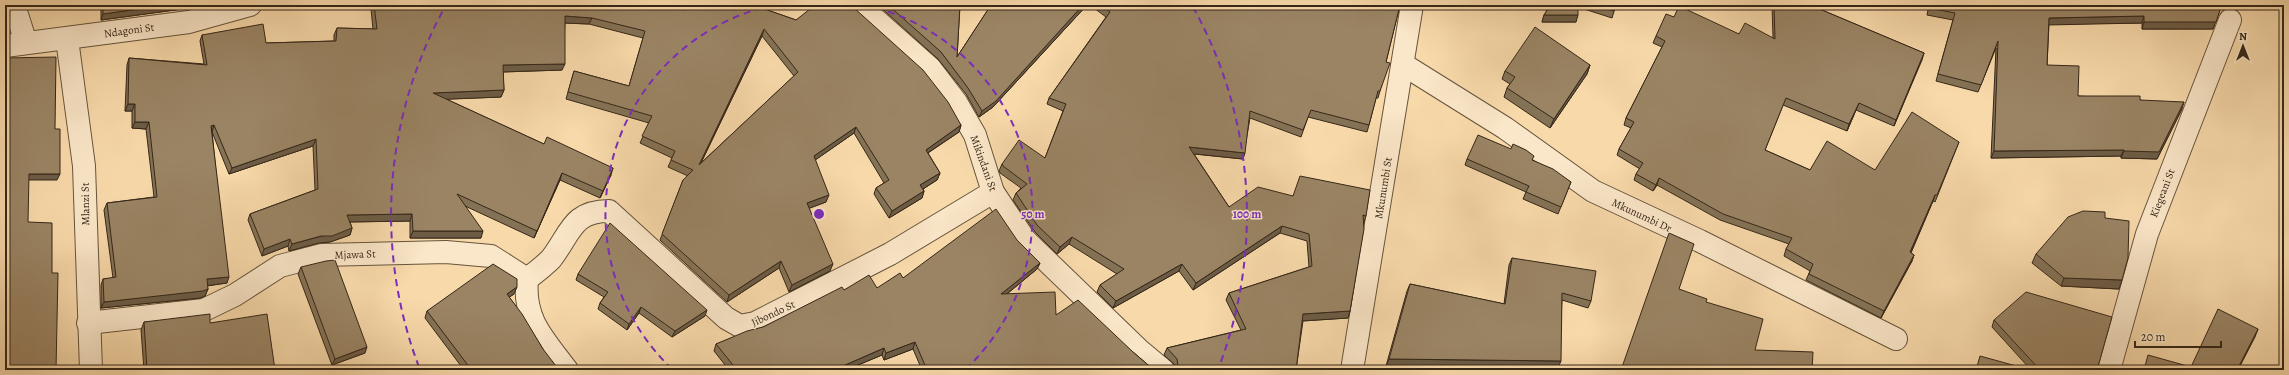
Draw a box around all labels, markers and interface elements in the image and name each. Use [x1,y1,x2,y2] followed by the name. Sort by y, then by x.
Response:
[103,20,155,41] street label: Ndagoni St
[2223,26,2263,66] north arrow
[2239,29,2247,44] text: N
[966,133,1001,194] street label: Mikindani St
[1371,156,1396,220] street label: Mkunumbi St
[2146,166,2179,220] street label: Kiegeani St
[78,182,93,226] street label: Mlanzi St
[1609,195,1674,236] street label: Mkunumbi Dr
[1021,206,1045,222] text: 50 m
[1233,206,1261,222] text: 100 m
[812,207,826,221] centre of rings
[334,246,376,263] street label: Mjawa St
[749,297,798,330] street label: Jibondo St
[2135,323,2221,349] scale bar
[2141,329,2165,345] text: 20 m

